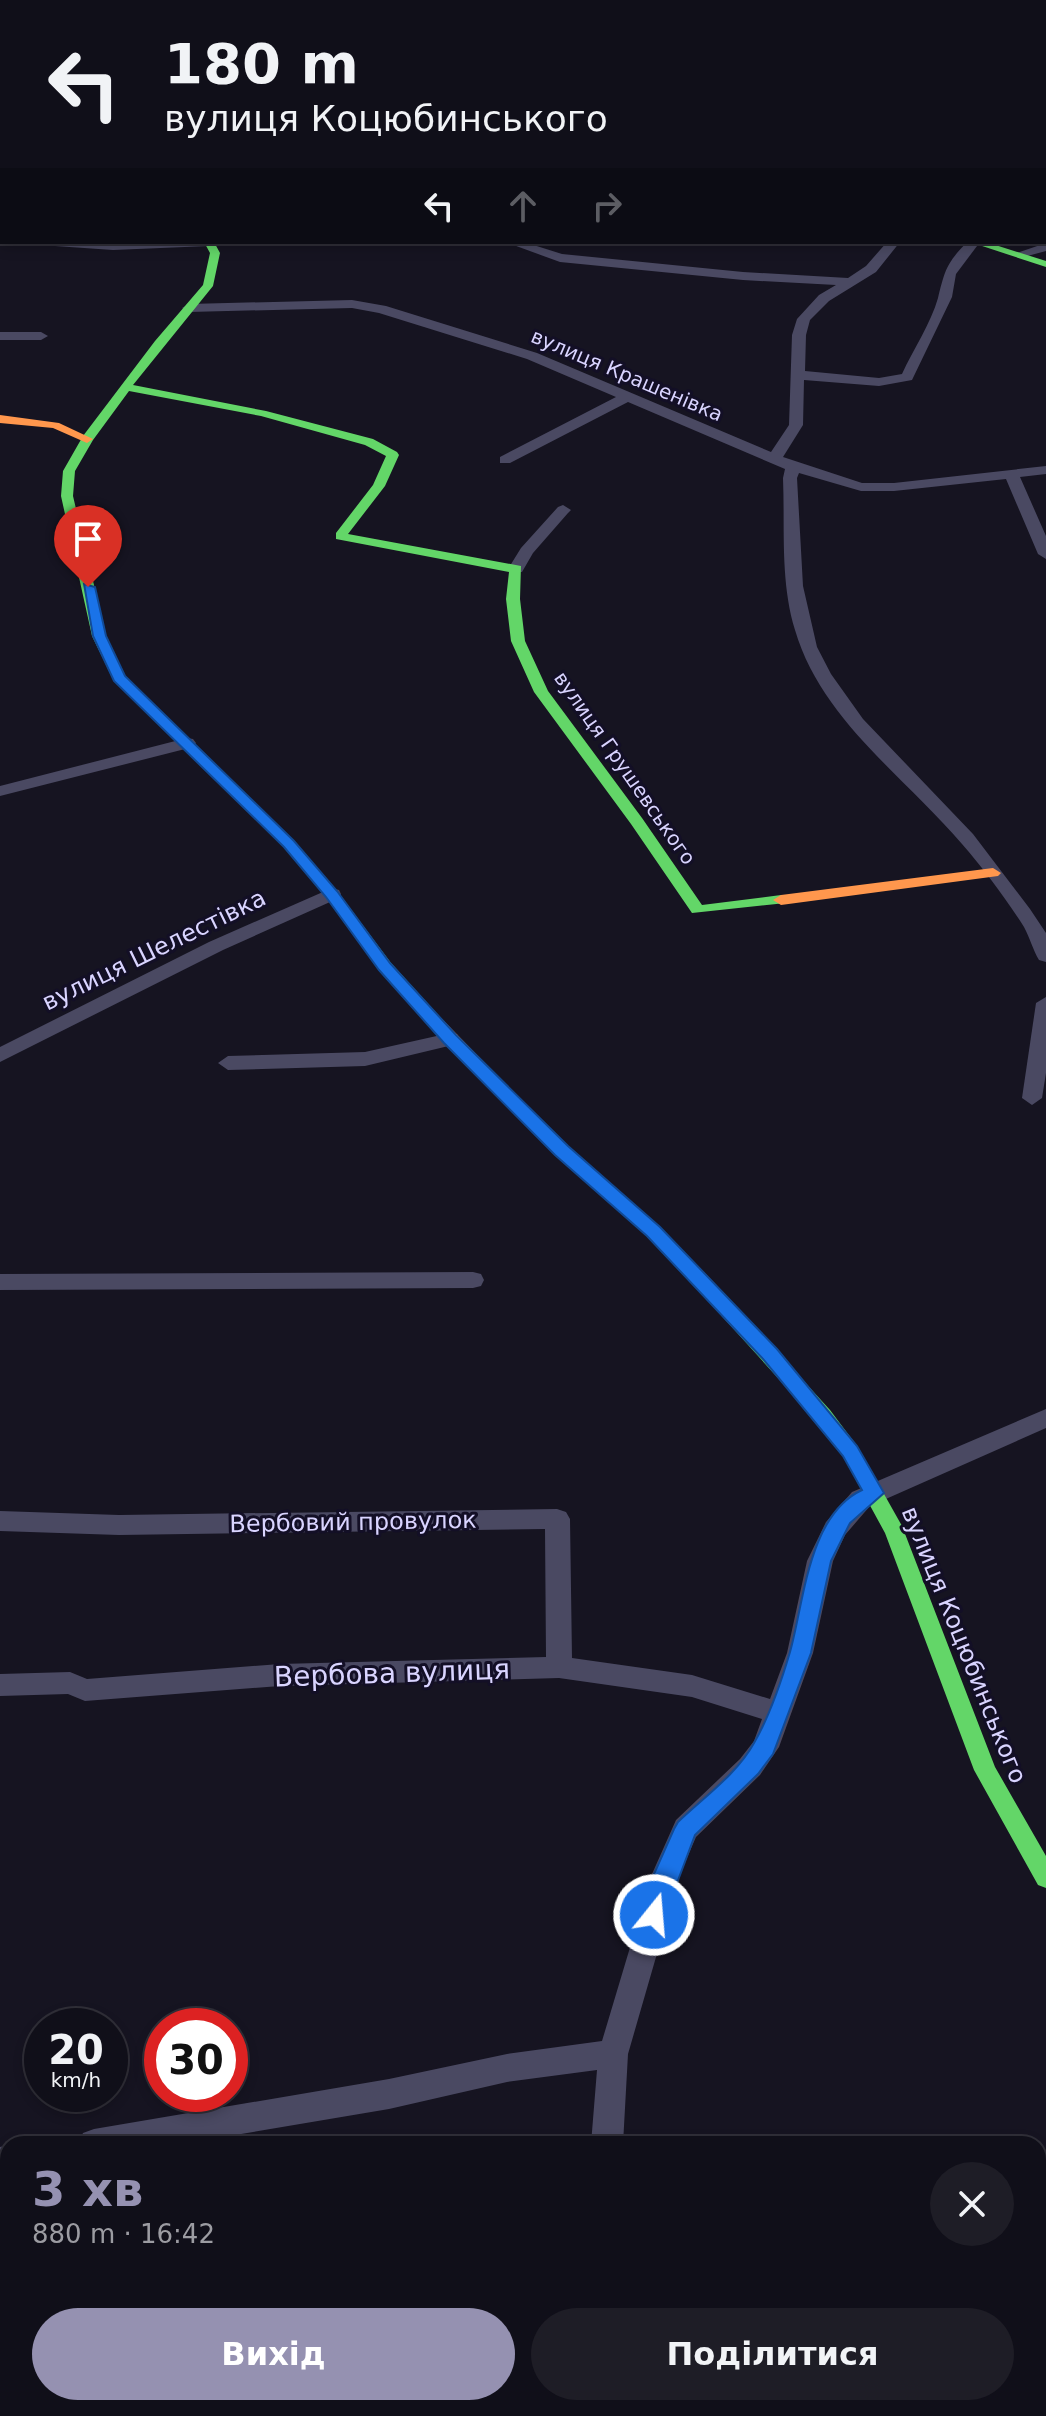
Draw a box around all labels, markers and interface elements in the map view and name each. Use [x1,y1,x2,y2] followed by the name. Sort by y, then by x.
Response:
[164,31,359,96] text: 180 m
[32,32,136,136] icon: left
[164,98,608,139] text: вулиця Коцюбинського
[417,184,461,228] icon: left
[501,184,545,228] icon: ahead
[585,184,629,228] icon: right
[528,324,726,426] street label: вулиця Крашенівка
[54,505,122,587] pin
[66,517,110,561] icon: arrive
[549,667,701,869] street label: вулиця Грушевського
[38,884,270,1016] street label: вулиця Шелестівка
[896,1503,1032,1787] street label: вулиця Коцюбинського
[229,1506,477,1538] street label: Вербовий провулок
[273,1652,511,1694] street label: Вербова вулиця
[612,1873,696,1957] position arrow
[144,2008,248,2112] speed limit sign: 30
[48,2027,104,2073] text: 20
[51,2068,101,2092] text: km/h
[32,2161,143,2217] text: 3 хв
[930,2162,1014,2246] button: close
[32,2219,215,2249] text: 880 m · 16:42
[32,2308,515,2400] button: Вихід
[531,2308,1014,2400] button: Поділитися

